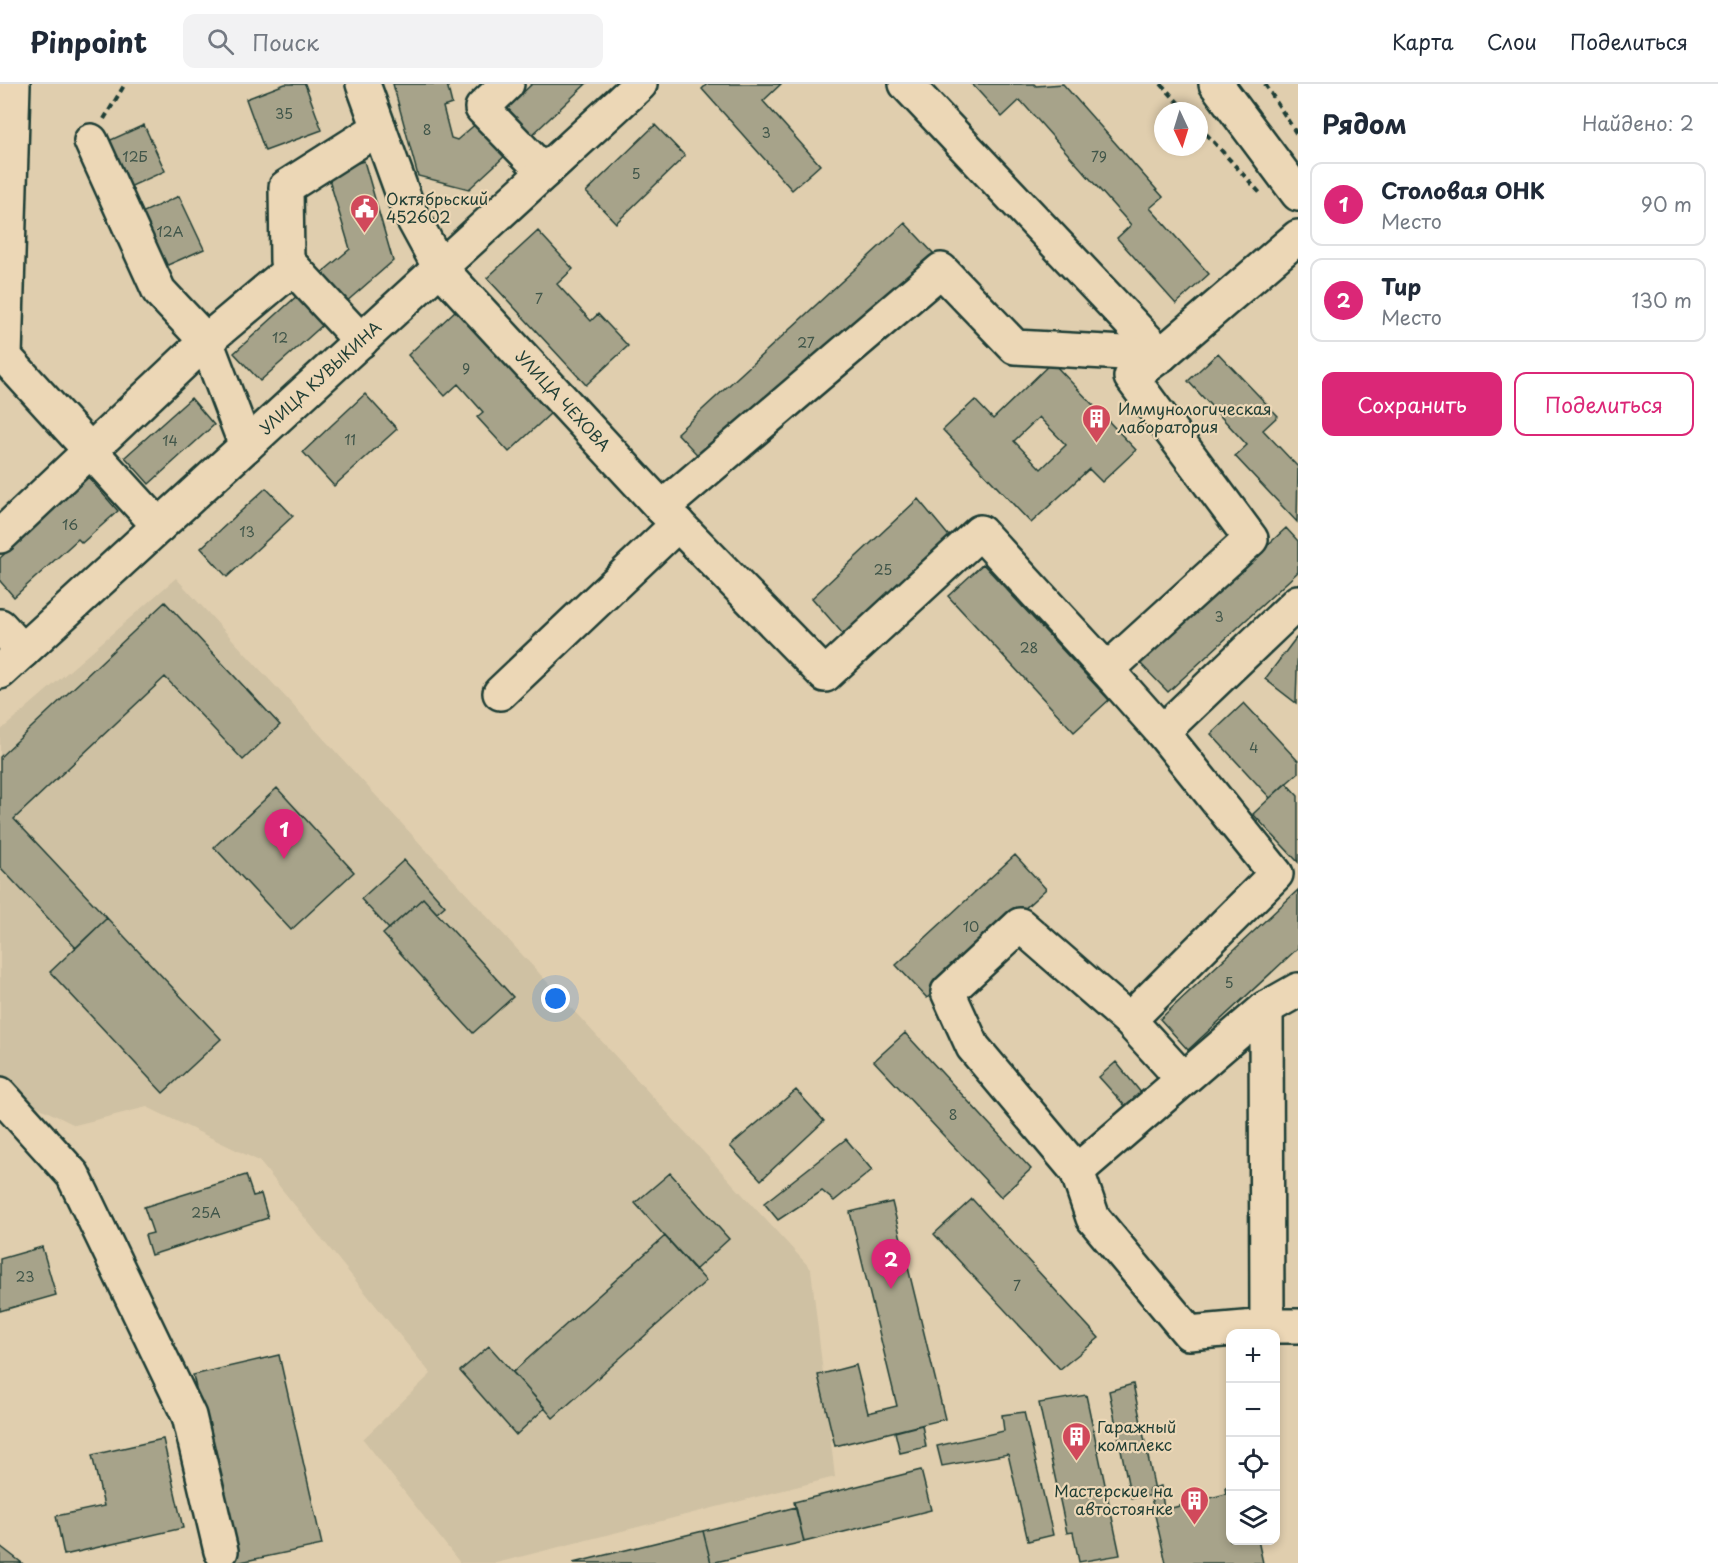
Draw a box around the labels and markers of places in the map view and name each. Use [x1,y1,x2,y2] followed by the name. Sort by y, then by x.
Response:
[386,186,488,228] place label: Октябрьский 452602
[349,192,381,234] public building icon: Октябрьский 452602
[1117,396,1272,438] place label: Иммунологическая лаборатория
[1081,402,1113,444] building icon: Иммунологическая лаборатория
[264,810,304,859] pin: 1
[872,1240,910,1289] pin: 2
[1097,1414,1176,1456] place label: Гаражный комплекс
[1060,1420,1092,1462] building icon: Гаражный комплекс
[1054,1478,1173,1520] place label: Мастерские на автостоянке
[1178,1484,1210,1526] building icon: Мастерские на автостоянке

